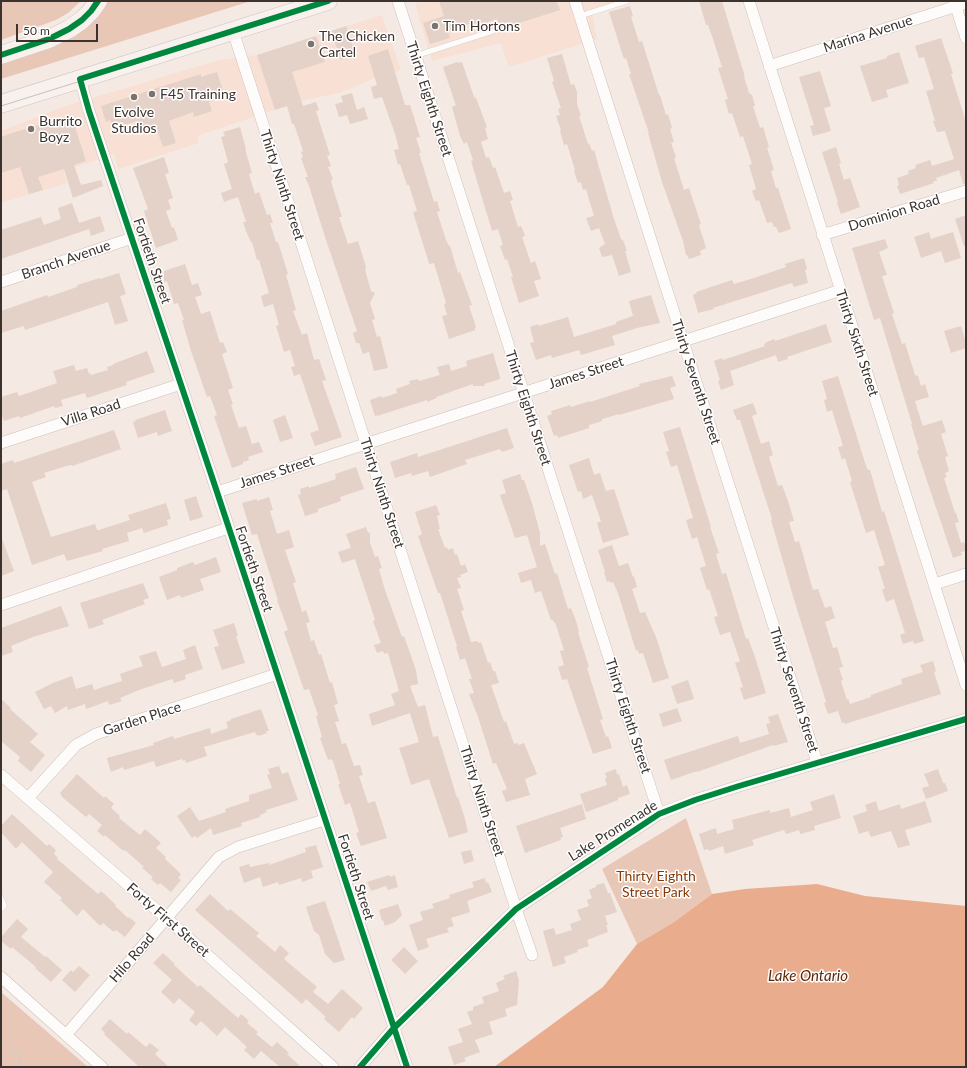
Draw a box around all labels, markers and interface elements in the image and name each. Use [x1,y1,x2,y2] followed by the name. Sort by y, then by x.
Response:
[821,12,915,56] street label: Marina Avenue
[18,16,100,42] scale bar
[443,18,520,34] place label: Tim Hortons
[430,21,440,31] marker: Tim Hortons
[23,23,50,38] text: 50 m
[319,28,395,60] place label: The Chicken Cartel
[306,39,316,49] marker: The Chicken Cartel
[402,39,456,159] street label: Thirty Eighth Street
[160,86,236,102] place label: F45 Training
[147,89,157,99] marker: F45 Training
[129,92,139,102] marker: Evolve Studios
[111,104,157,136] place label: Evolve Studios
[39,113,82,146] place label: Burrito Boyz
[26,124,36,134] marker: Burrito Boyz
[256,128,308,242] street label: Thirty Ninth Street
[846,191,942,235] street label: Dominion Road
[129,216,175,306] street label: Fortieth Street
[19,237,113,283] street label: Branch Avenue
[832,287,882,399] street label: Thirty Sixth Street
[668,317,724,447] street label: Thirty Seventh Street
[501,348,555,468] street label: Thirty Eighth Street
[546,353,626,393] street label: James Street
[59,396,123,430] street label: Villa Road
[356,436,408,550] street label: Thirty Ninth Street
[237,452,317,492] street label: James Street
[231,524,277,614] street label: Fortieth Street
[766,625,822,755] street label: Thirty Seventh Street
[601,656,655,776] street label: Thirty Eighth Street
[101,698,183,740] street label: Garden Place
[456,744,508,858] street label: Thirty Ninth Street
[565,797,661,865] street label: Lake Promenade
[334,832,378,922] street label: Fortieth Street
[616,868,696,900] park label: Thirty Eighth Street Park
[123,880,213,960] street label: Forty First Street
[106,930,158,986] street label: Hilo Road
[768,967,848,985] water label: Lake Ontario

